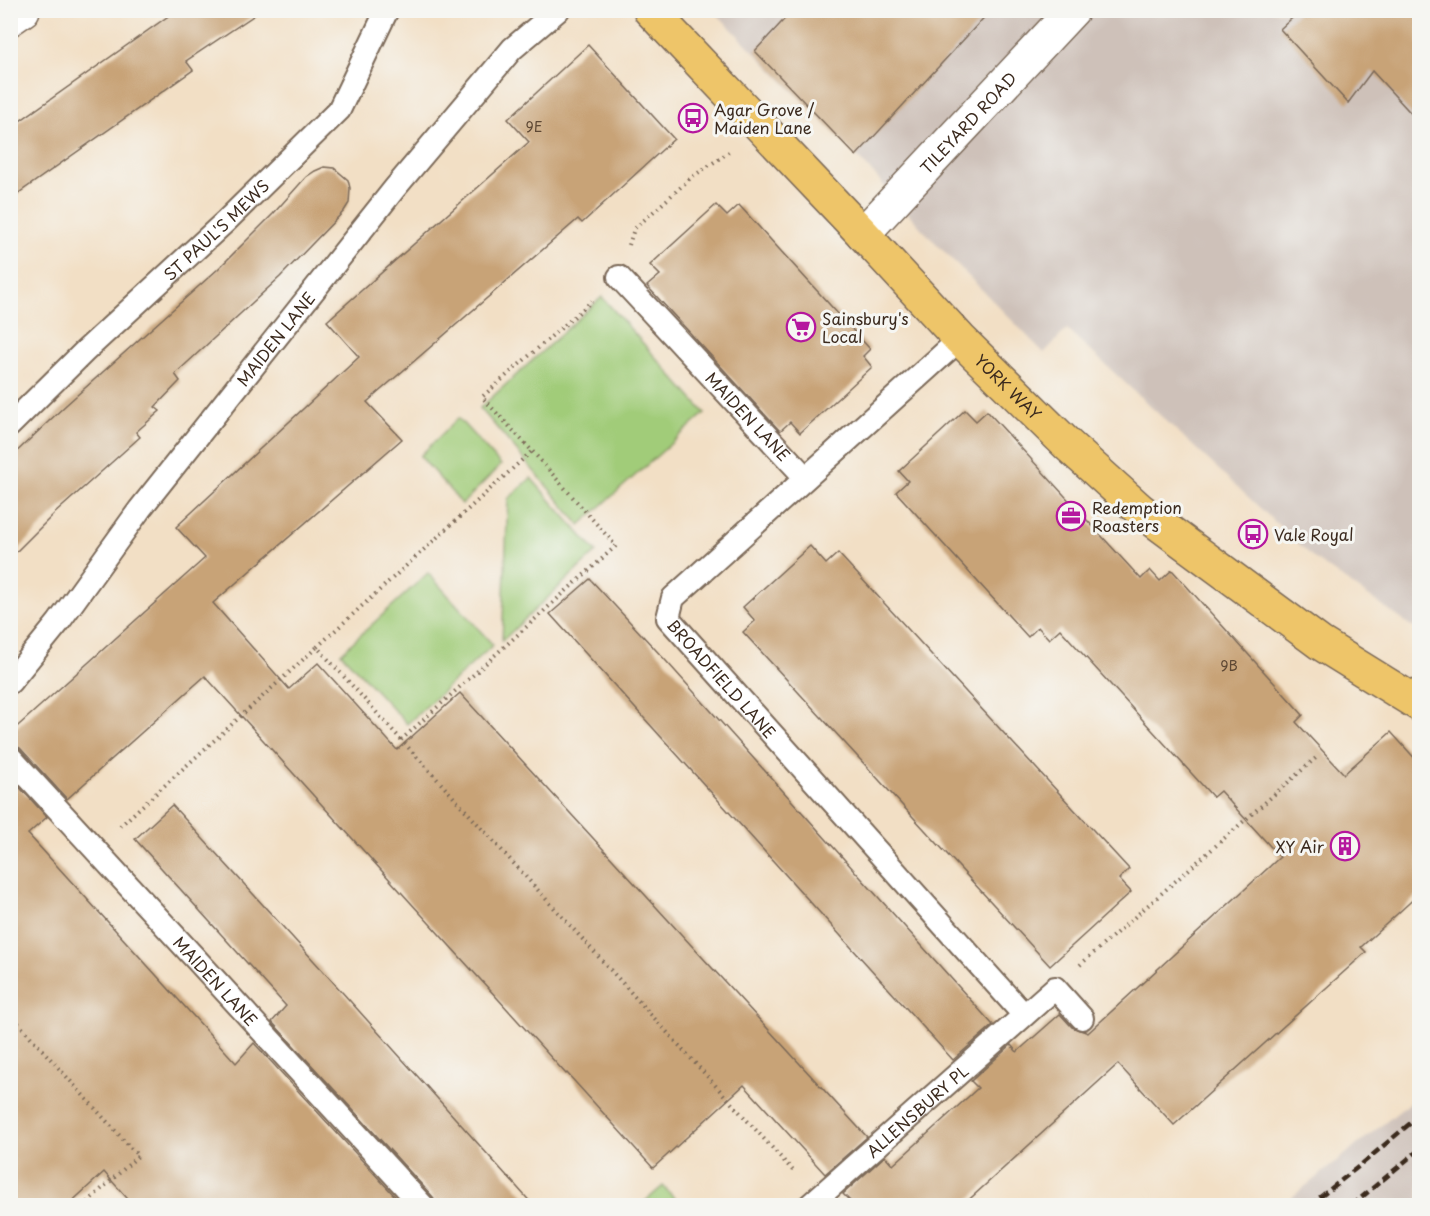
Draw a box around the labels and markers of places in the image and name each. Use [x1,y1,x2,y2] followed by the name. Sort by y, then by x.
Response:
[714,97,815,139] place label: Agar Grove / Maiden Lane
[677,102,709,134] bus stop icon: Agar Grove / Maiden Lane
[822,306,909,348] place label: Sainsbury's Local
[785,311,817,343] supermarket icon: Sainsbury's Local
[1092,495,1182,537] place label: Redemption Roasters
[1055,500,1087,532] office icon: Redemption Roasters
[1237,518,1269,550] bus stop icon: Vale Royal
[1274,522,1354,546] place label: Vale Royal
[1329,830,1361,862] building icon: XY Air
[1276,834,1325,858] place label: XY Air

